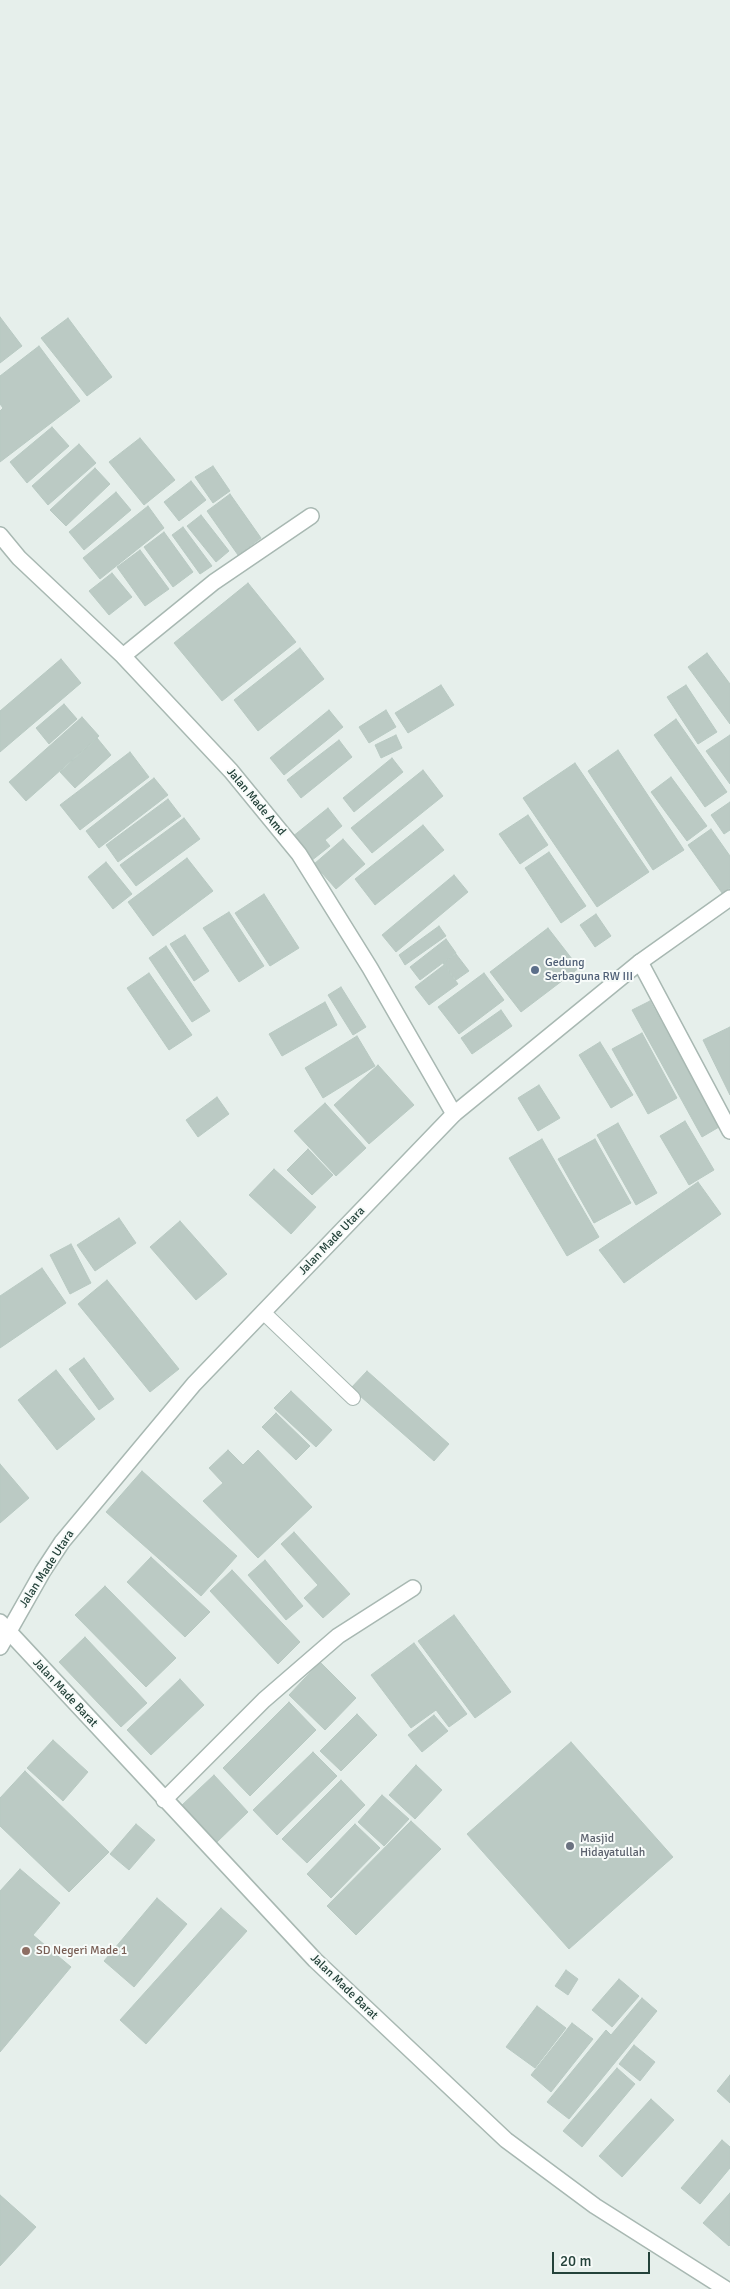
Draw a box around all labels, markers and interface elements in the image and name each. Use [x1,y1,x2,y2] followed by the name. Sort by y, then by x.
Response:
[224,765,288,839] street label: Jalan Made Amd
[545,956,633,984] place label: Gedung Serbaguna RW III
[529,964,541,976] marker: Gedung Serbaguna RW III
[296,1204,368,1278] street label: Jalan Made Utara
[17,1528,77,1610] street label: Jalan Made Utara
[30,1656,100,1730] street label: Jalan Made Barat
[580,1832,645,1860] place label: Masjid Hidayatullah
[564,1840,576,1852] marker: Masjid Hidayatullah
[36,1944,127,1958] place label: SD Negeri Made 1
[20,1945,32,1957] marker: SD Negeri Made 1
[307,1951,381,2023] street label: Jalan Made Barat
[555,2242,652,2274] scale bar
[560,2252,591,2270] text: 20 m

